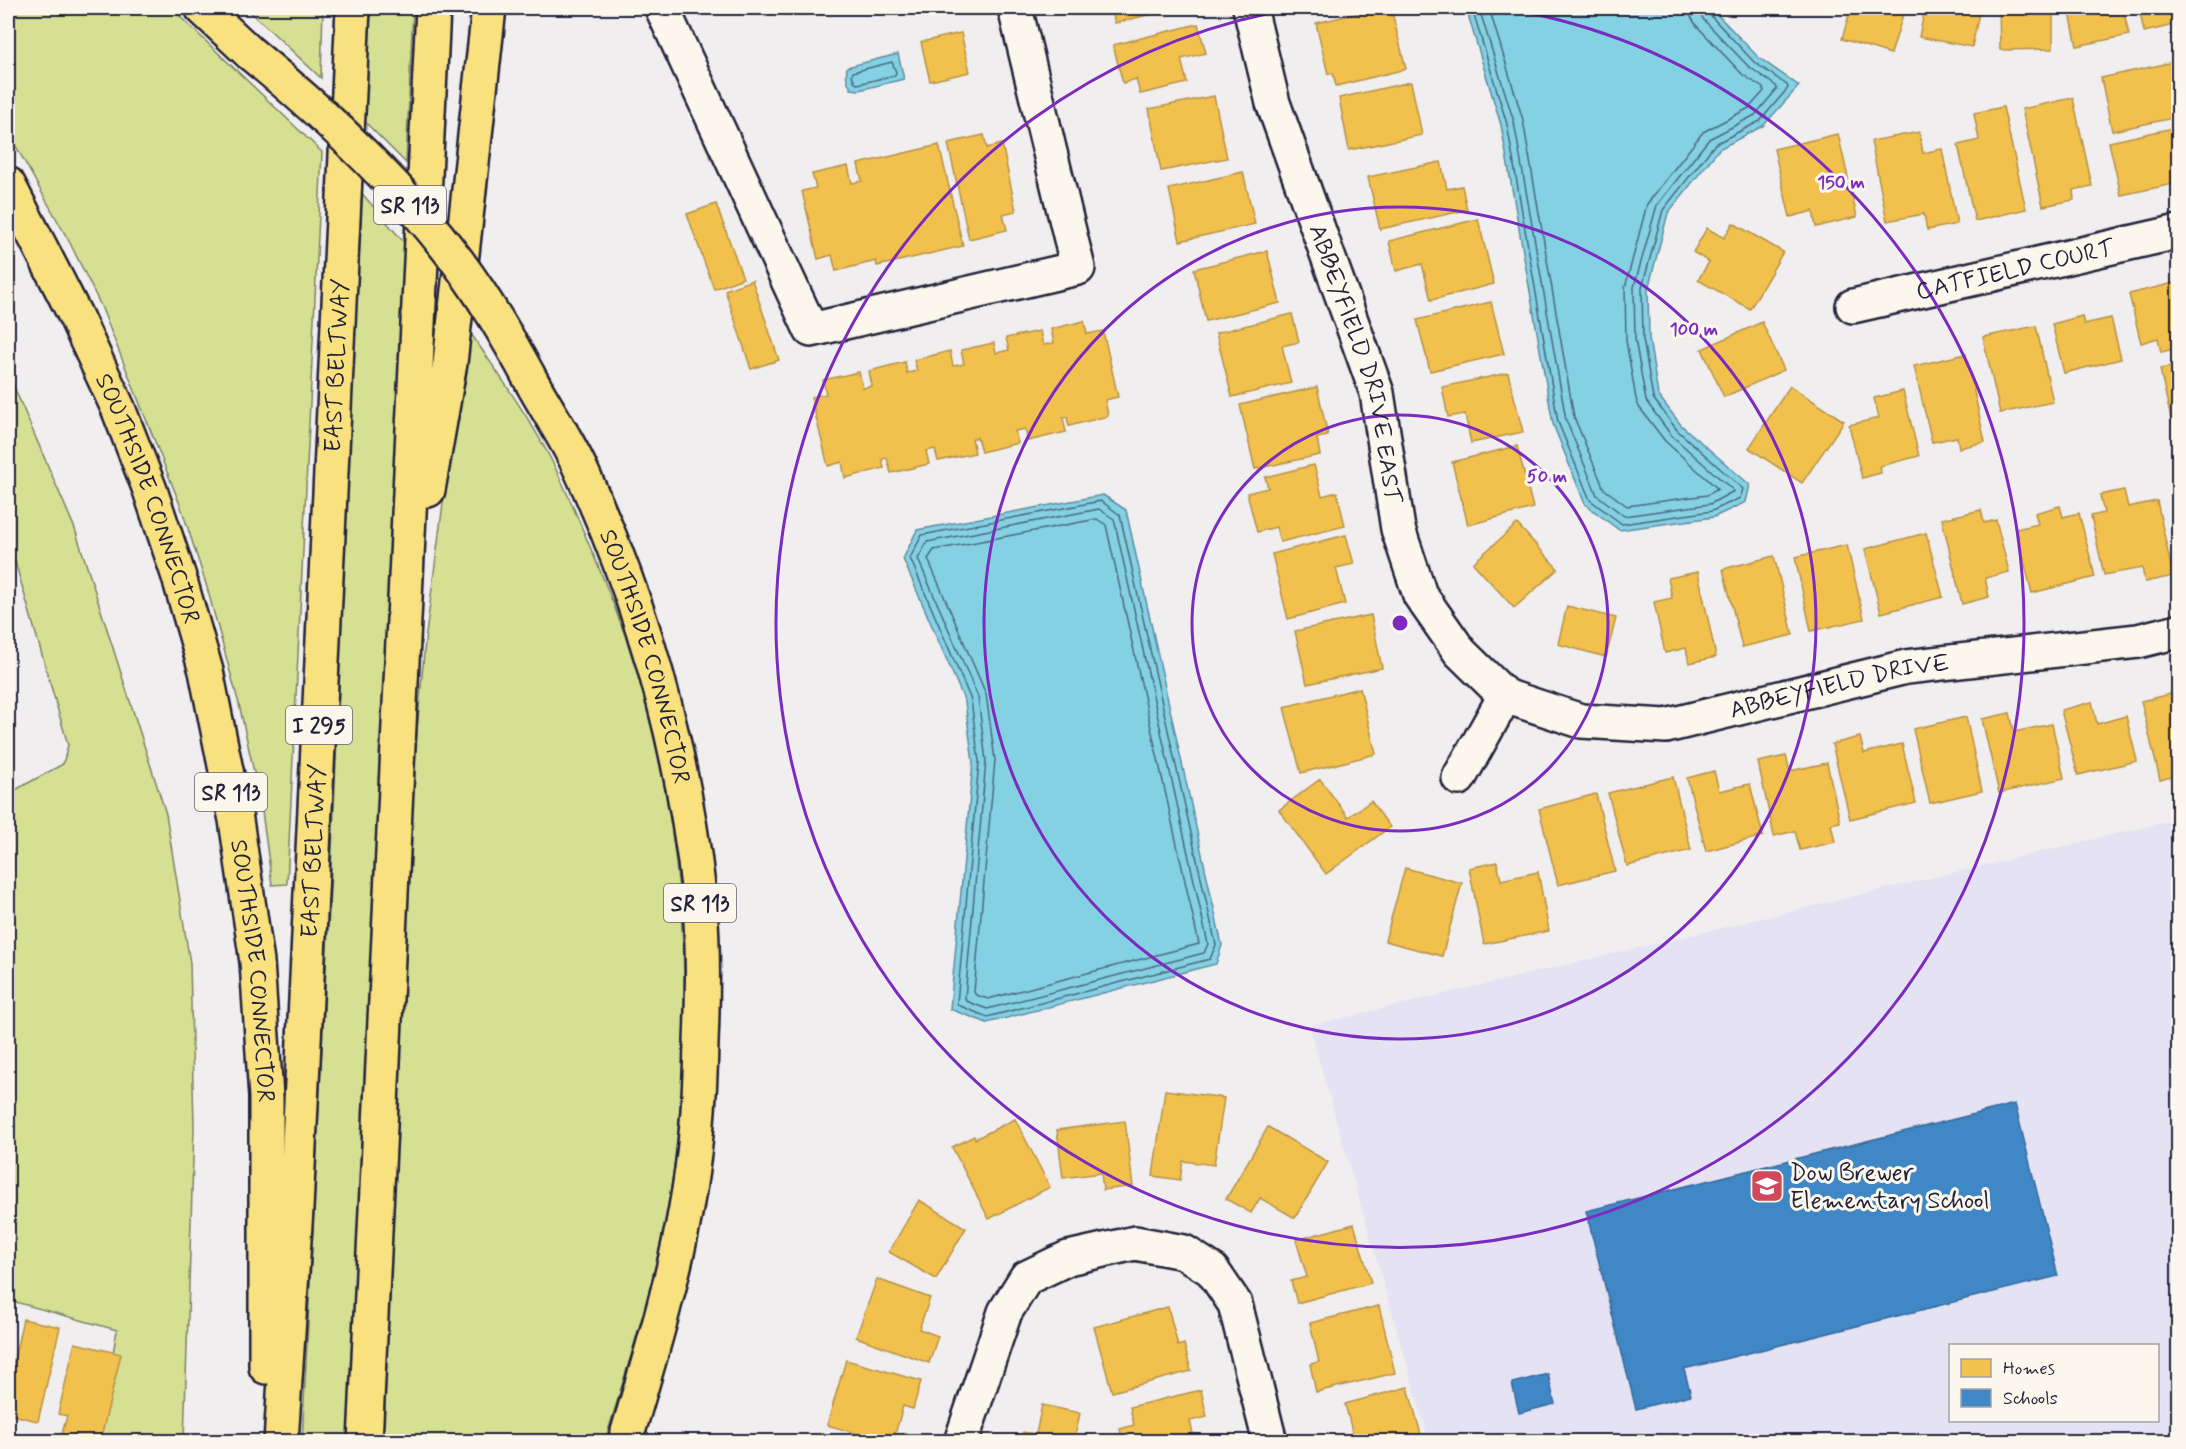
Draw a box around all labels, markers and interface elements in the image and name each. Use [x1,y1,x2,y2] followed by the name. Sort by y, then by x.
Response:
[1817,171,1865,195] text: 150 m
[374,186,446,224] road number: SR 113
[1301,220,1408,506] street label: ABBEYFIELD DRIVE EAST
[1913,233,2118,308] street label: CATFIELD COURT
[318,278,357,453] street label: EAST BELTWAY
[1670,318,1718,342] text: 100 m
[87,369,206,628] street label: SOUTHSIDE CONNECTOR
[1527,465,1567,489] text: 50 m
[591,525,696,786] street label: SOUTHSIDE CONNECTOR
[1390,613,1410,633] centre of rings
[1727,648,1951,727] street label: ABBEYFIELD DRIVE
[286,706,352,744] road number: I 295
[295,763,334,939] street label: EAST BELTWAY
[195,773,267,811] road number: SR 113
[222,838,280,1103] street label: SOUTHSIDE CONNECTOR
[664,884,736,922] road number: SR 113
[1790,1158,1989,1217] place label: Dow Brewer Elementary School
[1749,1168,1785,1204] school or university icon: Dow Brewer Elementary School
[1949,1344,2159,1422] legend
[2003,1357,2055,1381] text: Homes
[2003,1387,2058,1411] text: Schools

